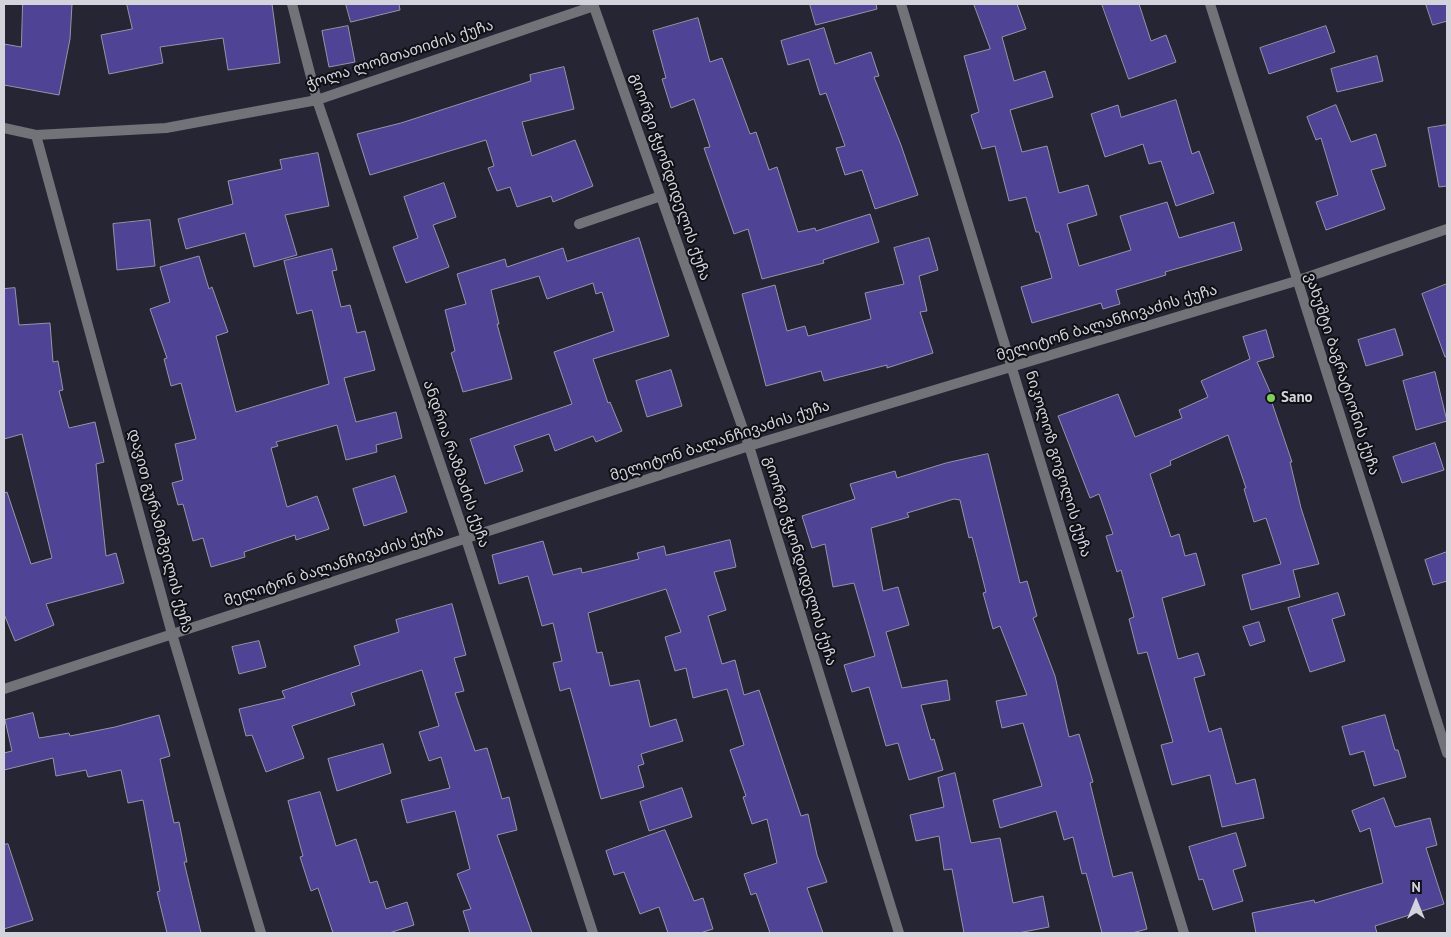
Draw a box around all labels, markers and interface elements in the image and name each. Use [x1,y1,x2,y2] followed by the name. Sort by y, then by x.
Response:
[304,16,496,94] street label: ჭოლა ლომთათიძის ქუჩა
[626,71,714,283] street label: გიორგი ჭყონდიდელის ქუჩა
[1301,271,1383,477] street label: ვახუშტი ბაგრატიონის ქუჩა
[994,281,1220,365] street label: მელიტონ ბალანჩივაძის ქუჩა
[1021,369,1095,559] street label: ნიკოლოზ გოგოლის ქუჩა
[419,378,493,550] street label: ანდრია რაზმაძის ქუჩა
[1281,389,1313,407] place label: Sano
[1265,392,1277,404] marker: Sano
[608,397,832,485] street label: მელიტონ ბალანჩივაძის ქუჩა
[124,427,196,635] street label: დავით გურამიშვილის ქუჩა
[760,454,840,668] street label: გიორგი ჭყონდიდელის ქუჩა
[222,522,446,610] street label: მელიტონ ბალანჩივაძის ქუჩა
[1391,877,1441,927] north arrow
[1411,878,1421,896] text: N

